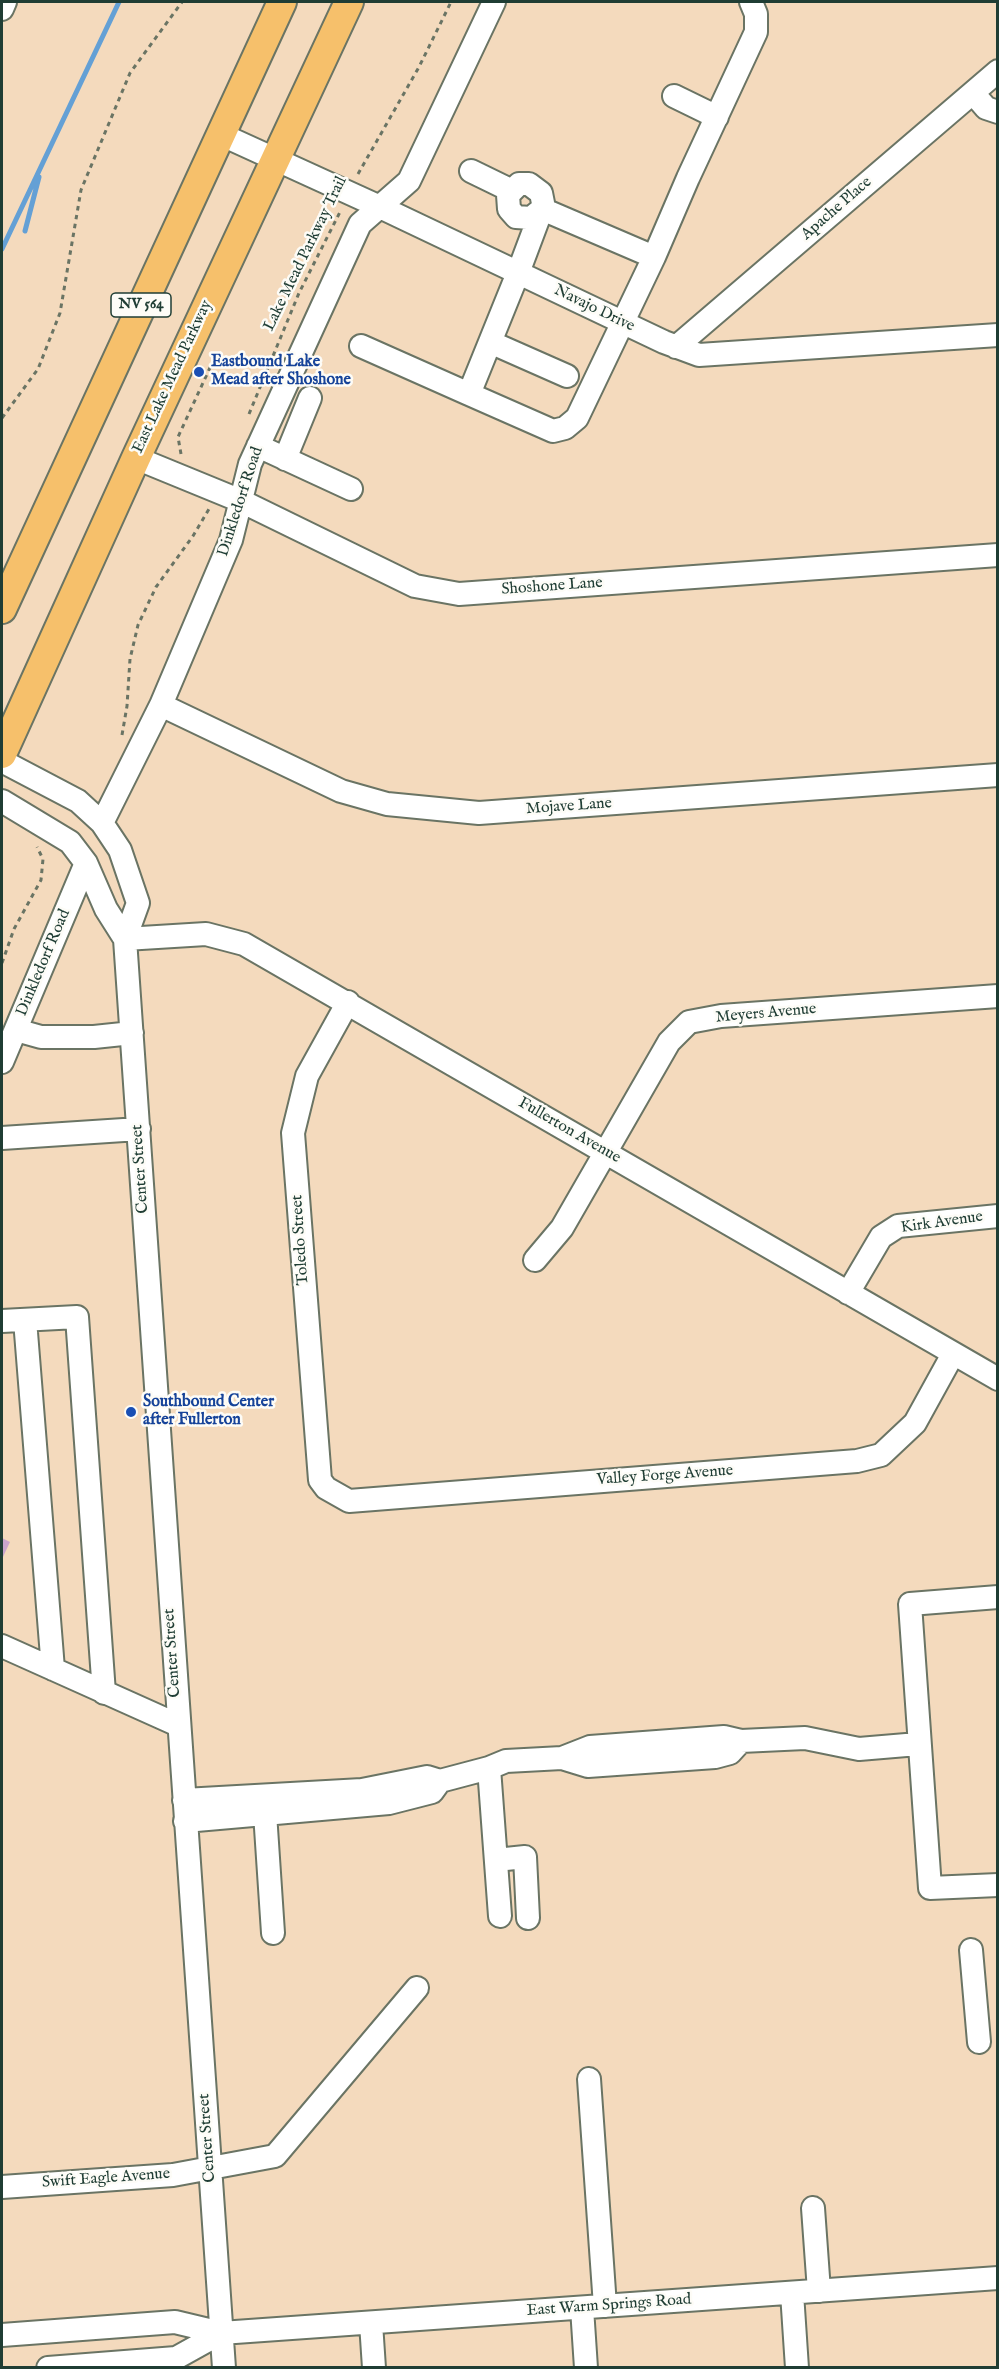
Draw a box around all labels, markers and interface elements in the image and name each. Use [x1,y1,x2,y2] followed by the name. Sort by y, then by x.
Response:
[798,173,876,245] street label: Apache Place
[260,174,352,334] street label: Lake Mead Parkway Trail
[551,281,637,337] street label: Navajo Drive
[111,293,171,317] road number: NV 564
[129,297,217,457] street label: East Lake Mead Parkway
[211,353,351,391] place label: Eastbound Lake Mead after Shoshone
[192,365,206,379] marker: Eastbound Lake Mead after Shoshone
[214,445,268,559] street label: Dinkledorf Road
[501,574,603,600] street label: Shoshone Lane
[525,794,613,820] street label: Mojave Lane
[13,907,75,1019] street label: Dinkledorf Road
[715,1000,817,1028] street label: Meyers Avenue
[514,1094,624,1168] street label: Fullerton Avenue
[128,1124,154,1214] street label: Center Street
[288,1194,314,1286] street label: Toledo Street
[900,1208,984,1238] street label: Kirk Avenue
[143,1393,274,1431] place label: Southbound Center after Fullerton
[124,1405,138,1419] marker: Southbound Center after Fullerton
[596,1462,734,1490] street label: Valley Forge Avenue
[160,1608,186,1698] street label: Center Street
[195,2093,221,2183] street label: Center Street
[41,2165,171,2193] street label: Swift Eagle Avenue
[526,2291,692,2321] street label: East Warm Springs Road

